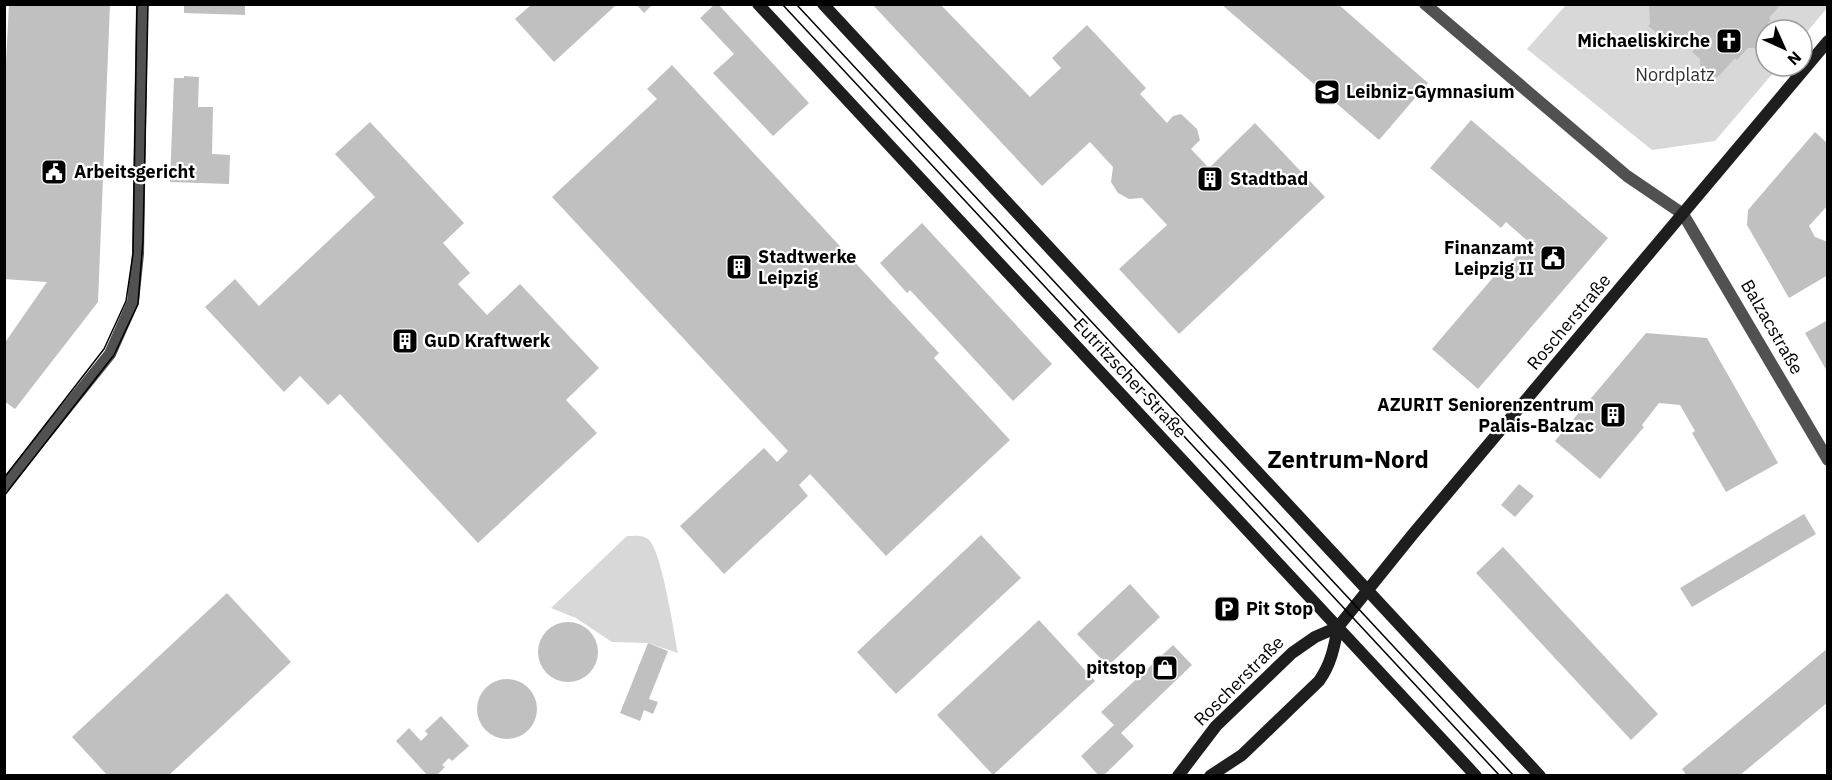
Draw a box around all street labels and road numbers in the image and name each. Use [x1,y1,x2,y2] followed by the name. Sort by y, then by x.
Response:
[1522,269,1616,374] street label: Roscherstraße
[1736,275,1809,378] street label: Balzacstraße
[1069,313,1192,443] street label: Eutritzscher Straße
[1189,631,1289,731] street label: Roscherstraße

